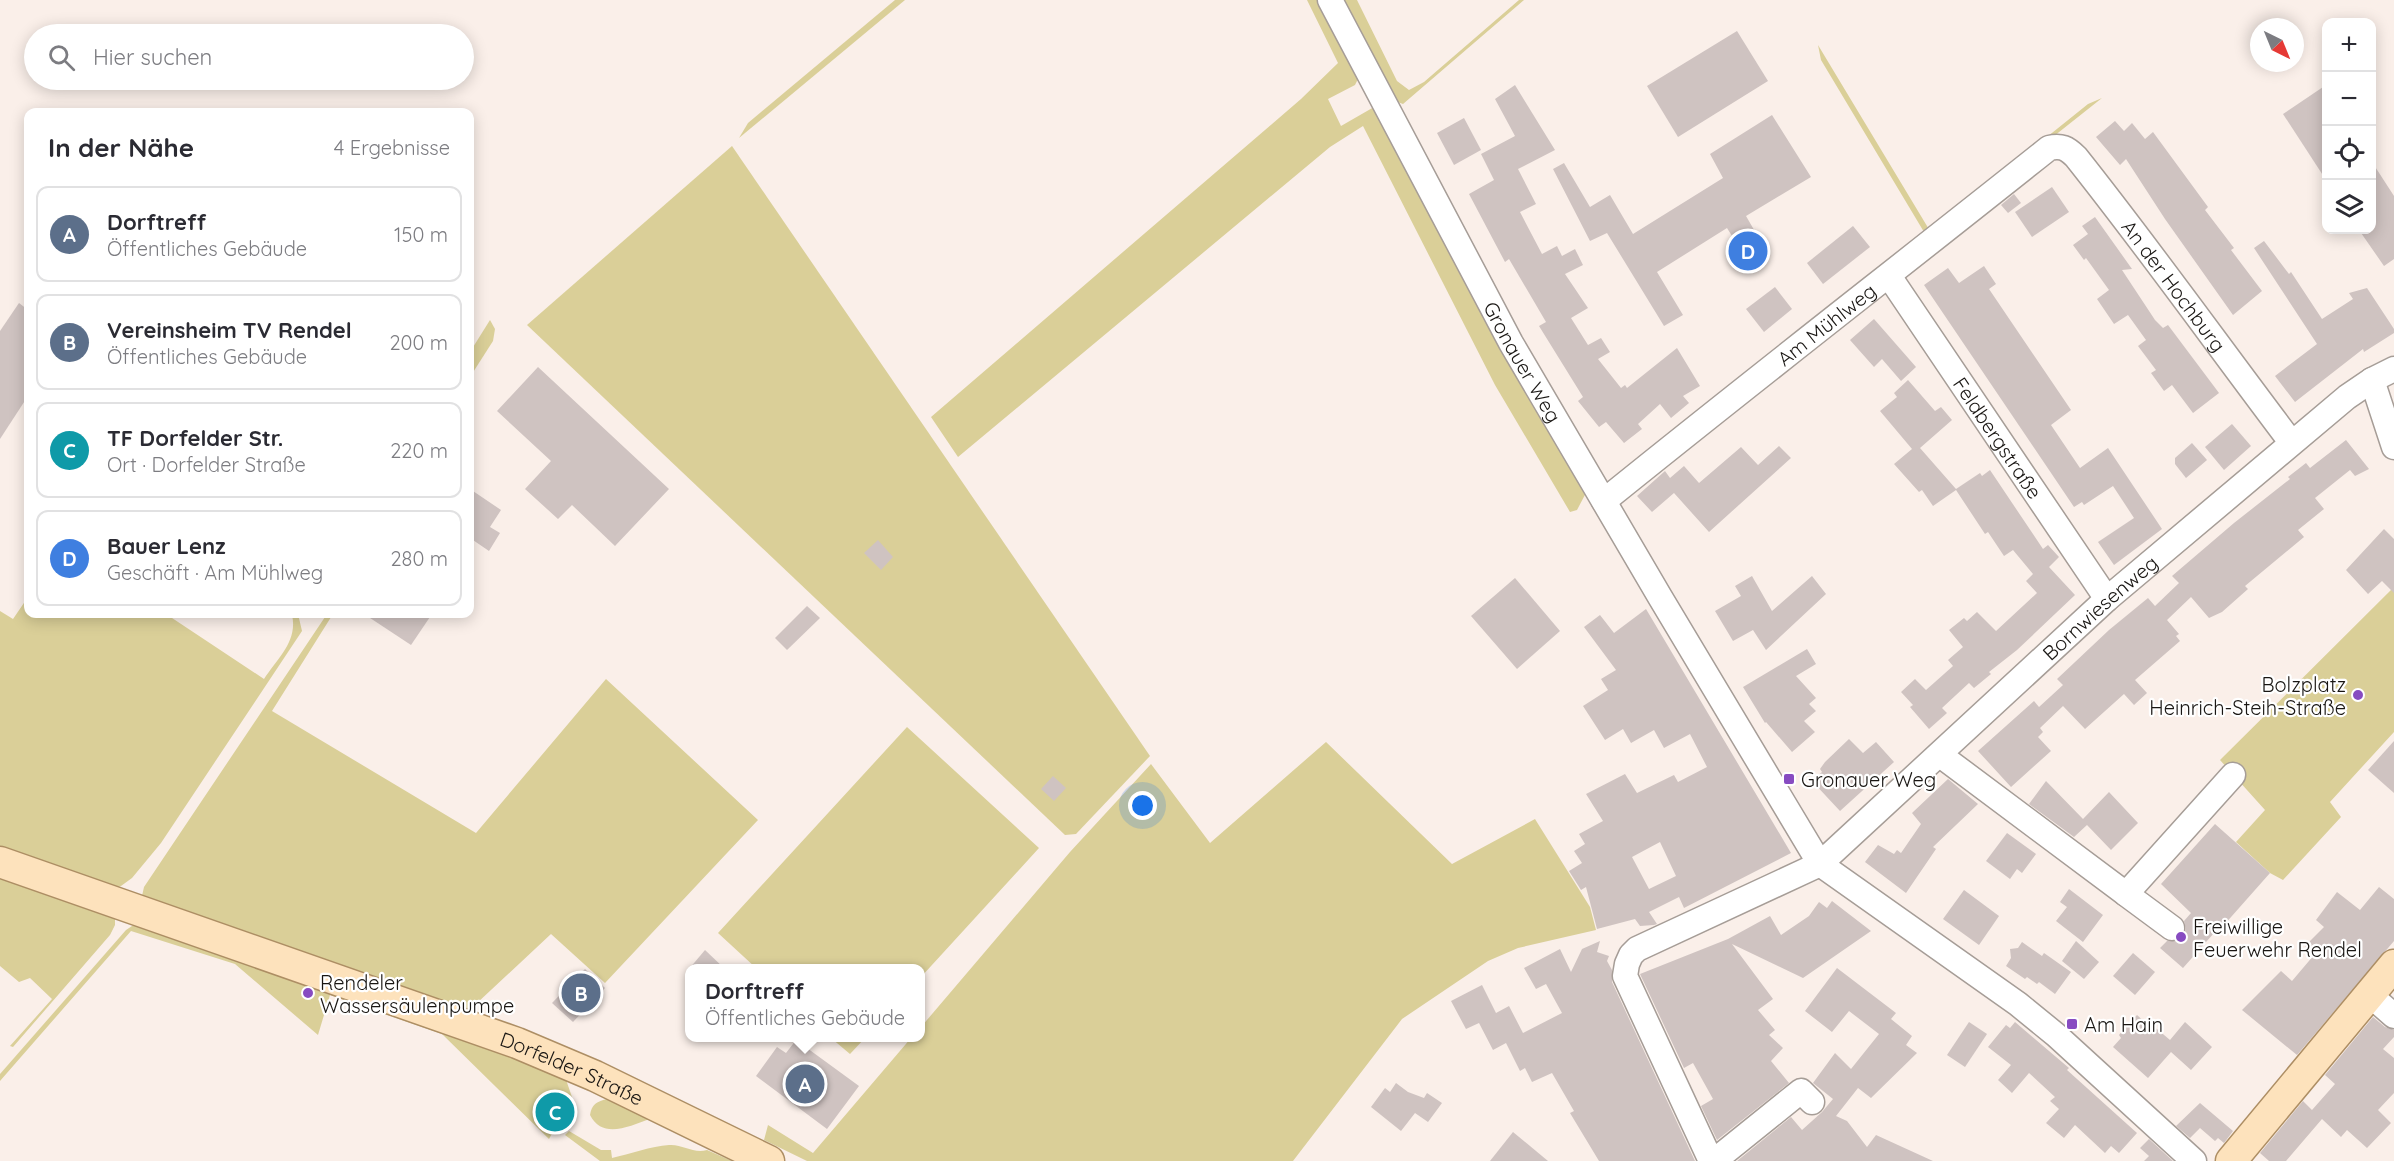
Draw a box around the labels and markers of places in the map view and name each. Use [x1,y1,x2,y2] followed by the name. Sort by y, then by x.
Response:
[1728,228,1768,274] pin: D
[2149,672,2346,720] place label: Bolzplatz Heinrich-Steih-Straße
[2351,688,2365,702] marker: Bolzplatz Heinrich-Steih-Straße
[1801,767,1936,792] place label: Gronauer Weg
[1782,772,1796,786] marker: Gronauer Weg
[2193,914,2362,962] place label: Freiwillige Feuerwehr Rendel
[2174,930,2188,944] marker: Freiwillige Feuerwehr Rendel
[320,970,514,1018] place label: Rendeler Wassersäulenpumpe
[562,970,600,1016] pin: B
[301,986,315,1000] marker: Rendeler Wassersäulenpumpe
[2084,1012,2163,1037] place label: Am Hain
[2065,1017,2079,1031] marker: Am Hain
[786,1062,824,1106] pin: A
[536,1090,574,1134] pin: C

